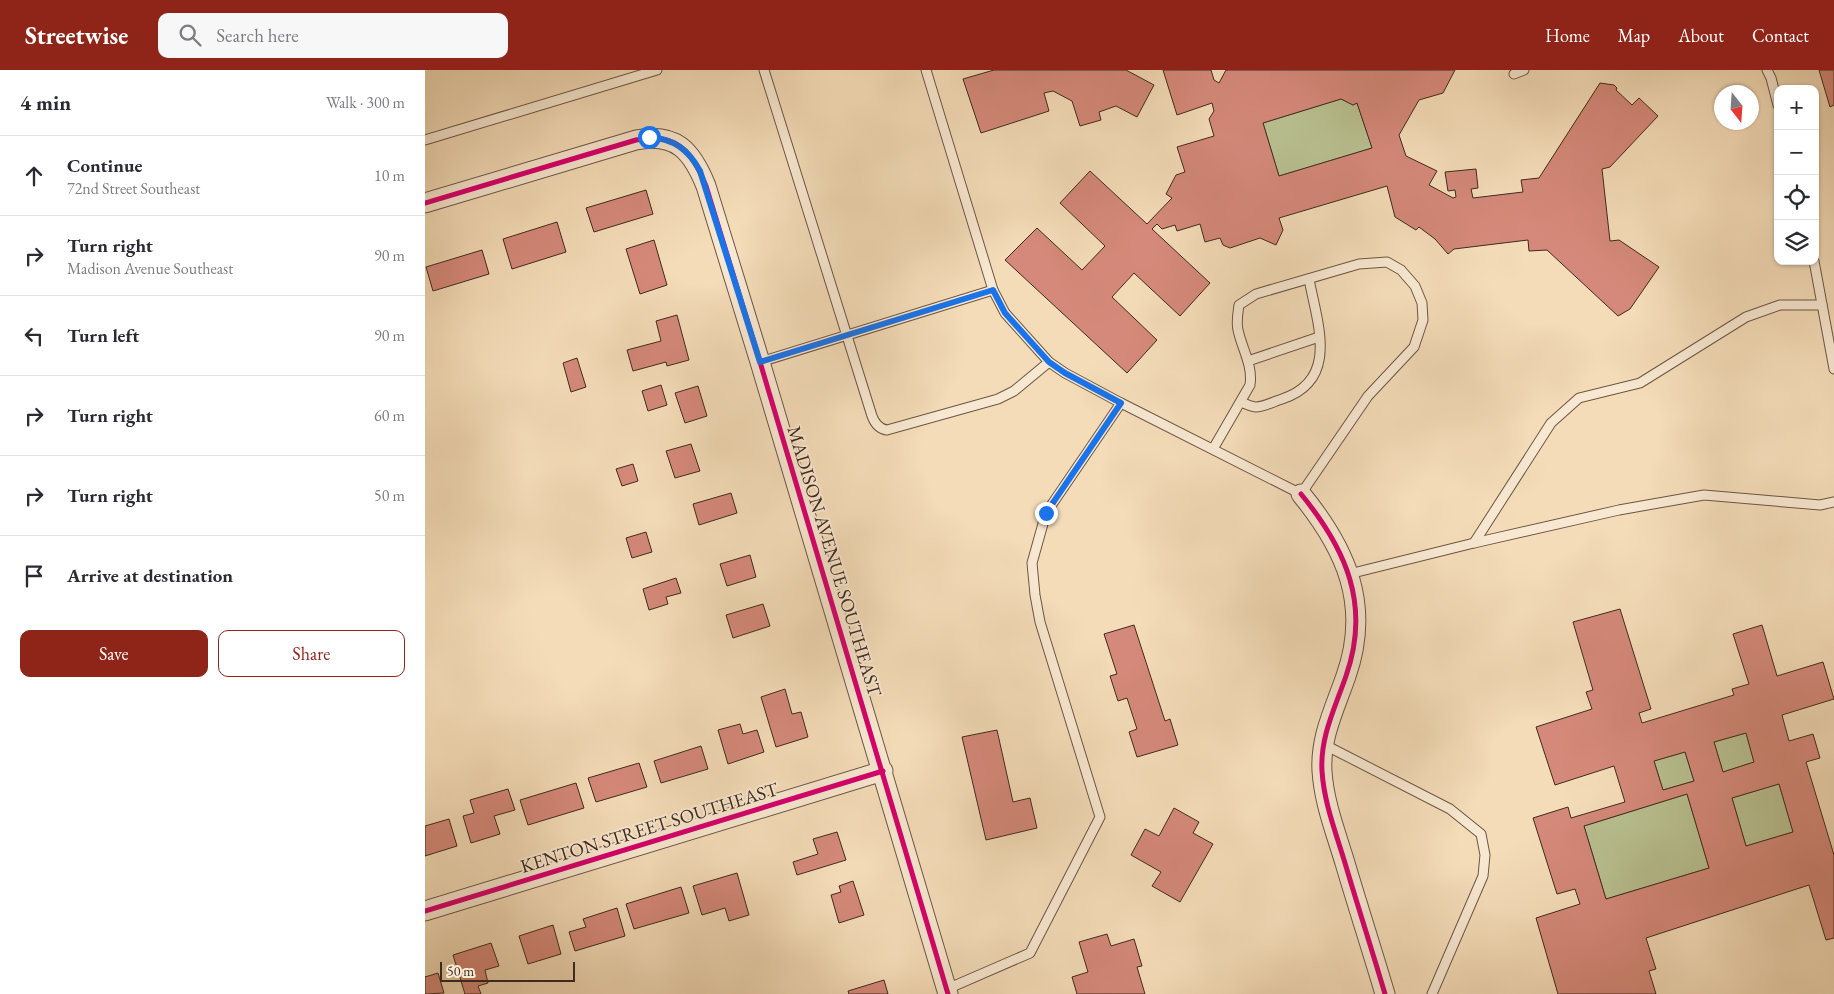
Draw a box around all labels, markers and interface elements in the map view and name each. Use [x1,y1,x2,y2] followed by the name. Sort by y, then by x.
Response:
[158,13,508,58] search box
[25,20,128,51] text: Streetwise
[176,21,204,49] icon: search
[216,23,299,48] text: Search here
[1545,24,1590,47] text: Home
[1618,24,1650,47] text: Map
[1678,24,1724,47] text: About
[1752,24,1809,47] text: Contact
[1714,85,1759,130] north arrow
[1774,85,1819,265] map controls
[1774,85,1819,130] button: +
[20,89,71,116] text: 4 min
[326,92,405,113] text: Walk · 300 m
[638,126,661,149] route start
[1774,130,1819,175] button: −
[67,153,142,178] text: Continue
[20,162,48,190] icon: ahead
[374,165,405,186] text: 10 m
[1774,175,1819,220] button: locate
[67,178,200,199] text: 72nd Street Southeast
[1774,220,1819,265] button: layers
[67,233,153,258] text: Turn right
[20,242,48,270] icon: right
[374,245,405,266] text: 90 m
[67,258,233,279] text: Madison Avenue Southeast
[20,322,48,350] icon: left
[67,323,139,348] text: Turn left
[374,325,405,346] text: 90 m
[20,402,48,430] icon: right
[67,403,153,428] text: Turn right
[374,405,405,426] text: 60 m
[781,423,888,700] street label: MADISON AVENUE SOUTHEAST
[20,482,48,510] icon: right
[67,483,153,508] text: Turn right
[374,485,405,506] text: 50 m
[1035,502,1058,525] route end
[20,562,48,590] icon: arrive
[67,563,233,588] text: Arrive at destination
[20,630,208,677] button: Save
[218,630,405,677] button: Share
[517,776,781,879] street label: KENTON STREET SOUTHEAST
[440,959,575,982] scale bar
[447,962,474,980] text: 50 m

